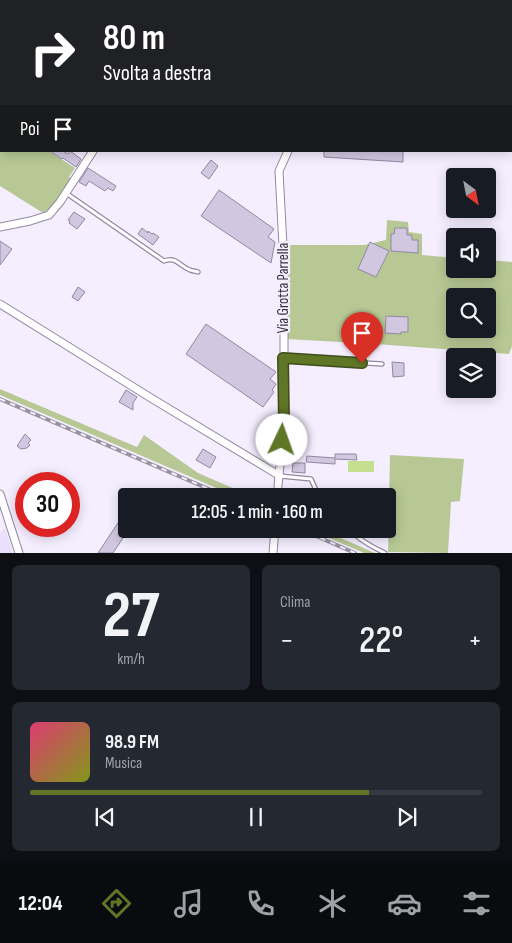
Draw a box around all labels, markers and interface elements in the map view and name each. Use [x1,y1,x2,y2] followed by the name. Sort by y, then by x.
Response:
[103,17,165,60] text: 80 m
[20,20,85,85] icon: right
[103,60,212,87] text: Svolta a destra
[49,115,77,143] icon: arrive
[20,118,39,141] text: Poi
[446,168,496,218] north arrow
[446,168,496,398] map controls
[446,228,496,278] button: sound
[274,243,293,333] street label: Via Grotta Parrella
[446,288,496,338] button: search
[341,312,383,363] pin
[348,319,376,347] icon: arrive
[446,348,496,398] button: layers
[255,413,307,465] position arrow
[15,472,80,537] speed limit sign: 30
[191,501,323,524] text: 12:05 · 1 min · 160 m
[103,578,159,656] text: 27
[280,593,310,612] text: Clima
[359,618,403,663] text: 22°
[280,624,294,657] text: −
[468,624,482,657] text: +
[117,650,145,669] text: km/h
[105,731,159,754] text: 98.9 FM
[105,754,142,773] text: Musica
[91,803,119,831] icon: previous
[242,803,270,831] icon: pause
[393,803,421,831] icon: next
[99,886,134,921] icon: directions
[171,886,206,921] icon: music
[243,886,278,921] icon: phone
[315,886,350,921] icon: climate
[387,886,422,921] icon: car
[459,886,494,921] icon: filters
[18,890,63,917] text: 12:04

